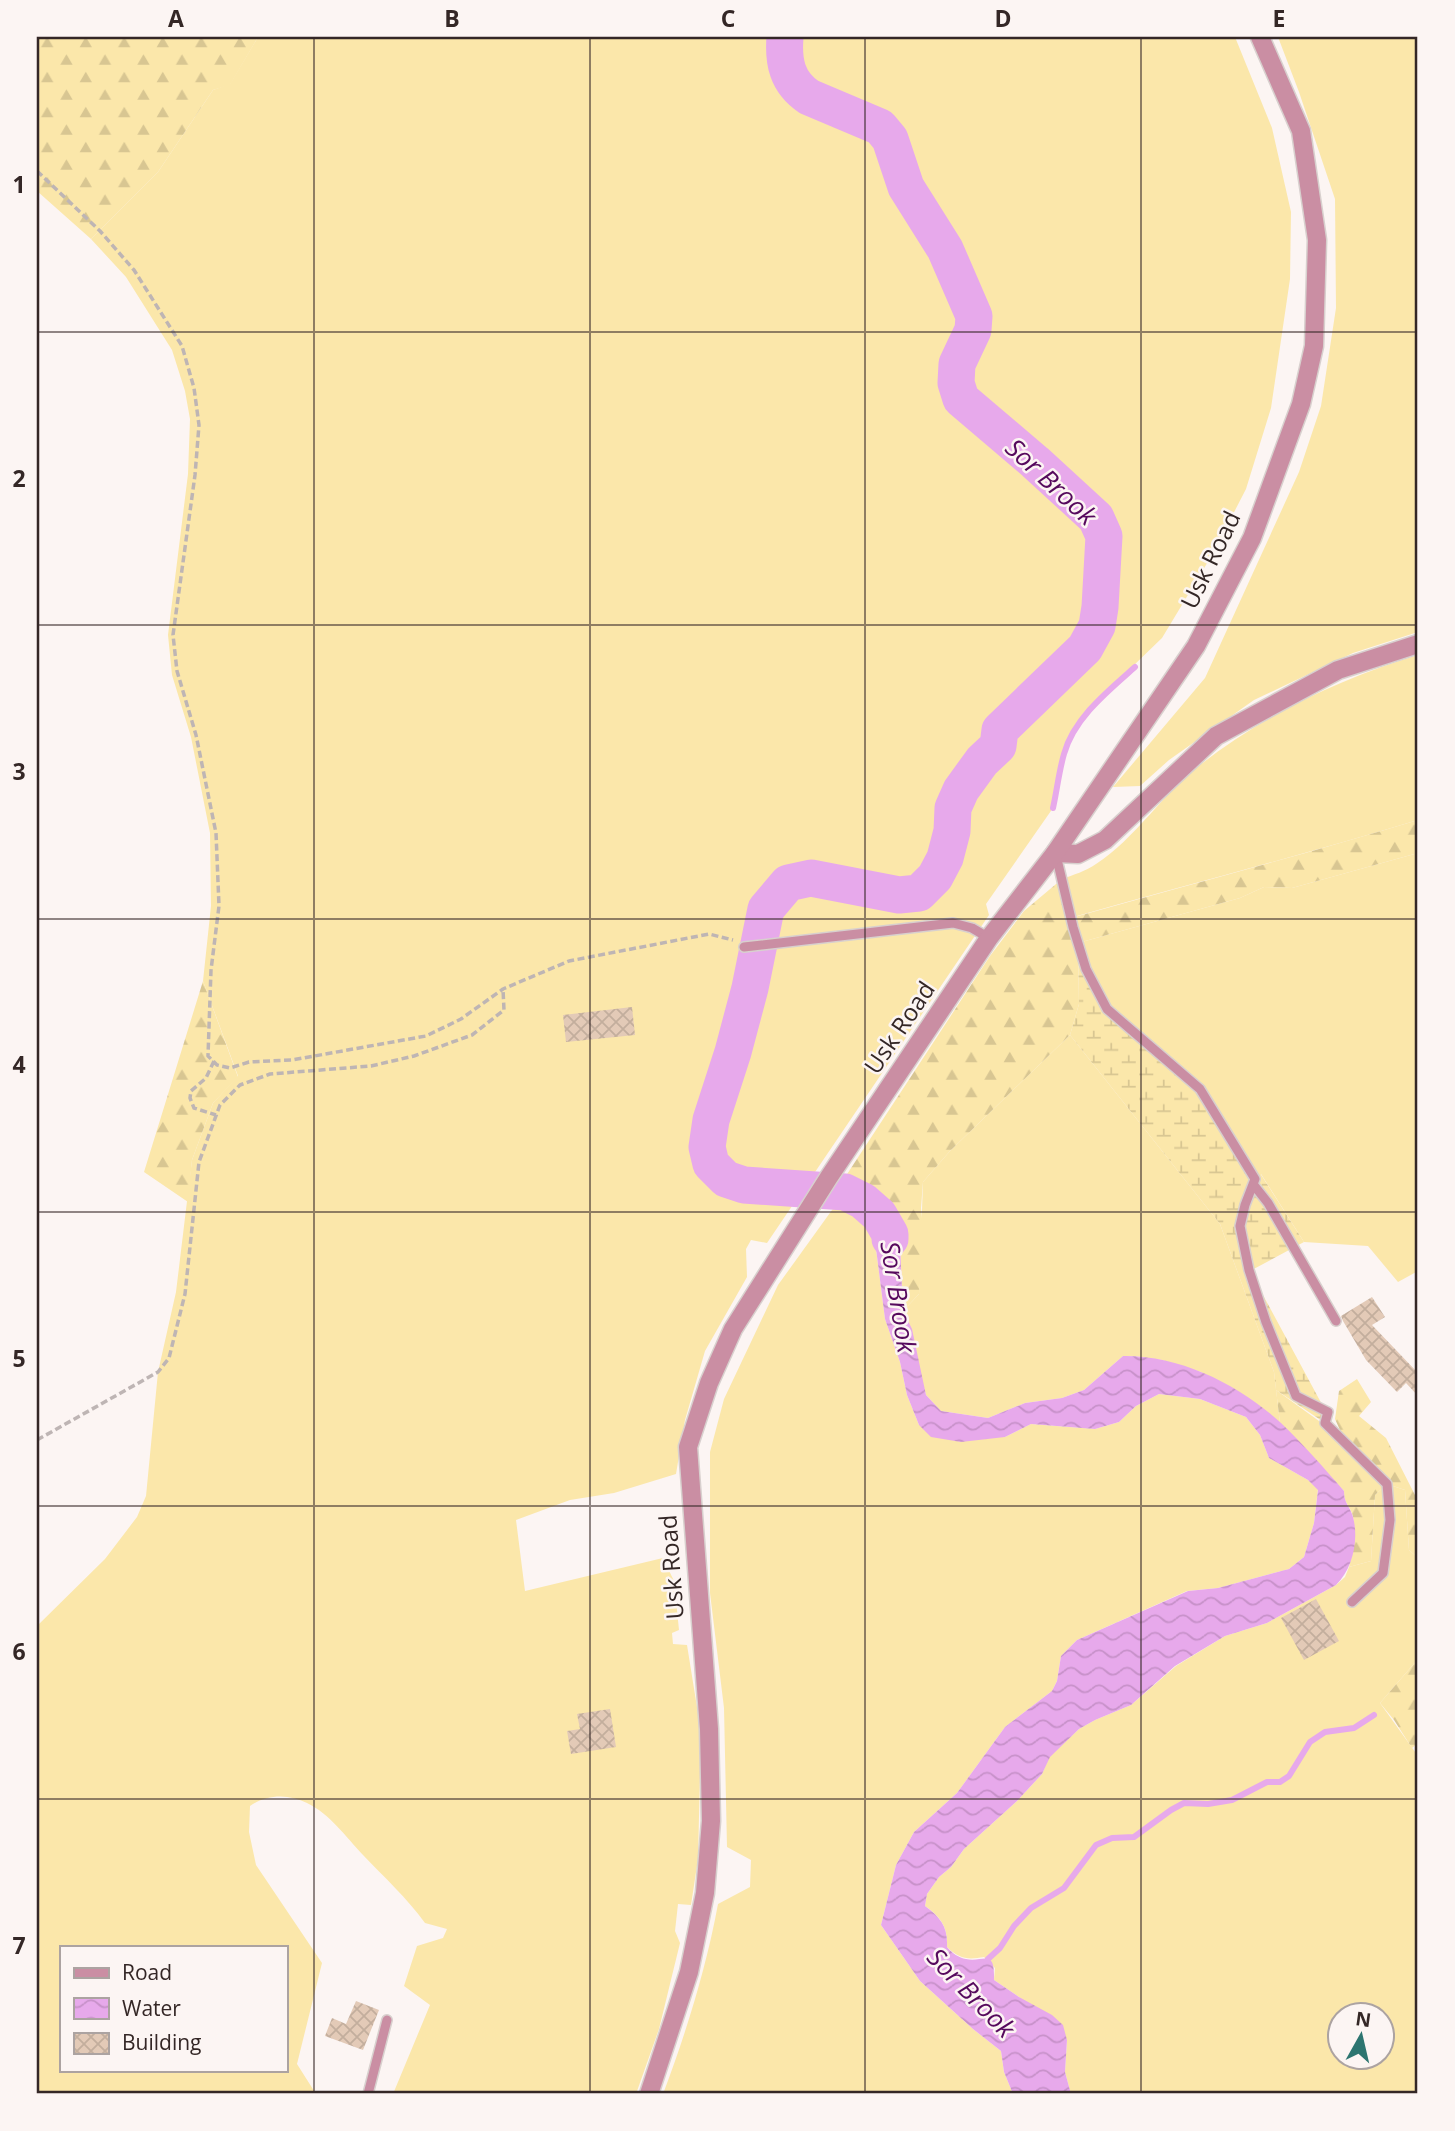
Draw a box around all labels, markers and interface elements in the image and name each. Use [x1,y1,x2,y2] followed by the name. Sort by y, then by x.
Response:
[168,2,184,34] text: A
[444,2,460,34] text: B
[721,2,735,34] text: C
[994,2,1012,34] text: D
[1273,2,1285,34] text: E
[12,168,26,200] text: 1
[998,430,1106,534] water label: Sor Brook
[12,462,26,494] text: 2
[1172,505,1248,614] street label: Usk Road
[12,755,26,787] text: 3
[856,974,942,1080] street label: Usk Road
[12,1048,26,1080] text: 4
[872,1238,926,1357] water label: Sor Brook
[12,1342,26,1374] text: 5
[650,1514,691,1621] street label: Usk Road
[12,1635,26,1667] text: 6
[12,1929,26,1961] text: 7
[920,1939,1025,2046] water label: Sor Brook
[60,1946,287,2072] legend
[122,1958,172,1986] text: Road
[122,1994,181,2022] text: Water
[1326,2002,1396,2072] north arrow
[1354,2005,1373,2033] text: N
[122,2028,201,2056] text: Building

